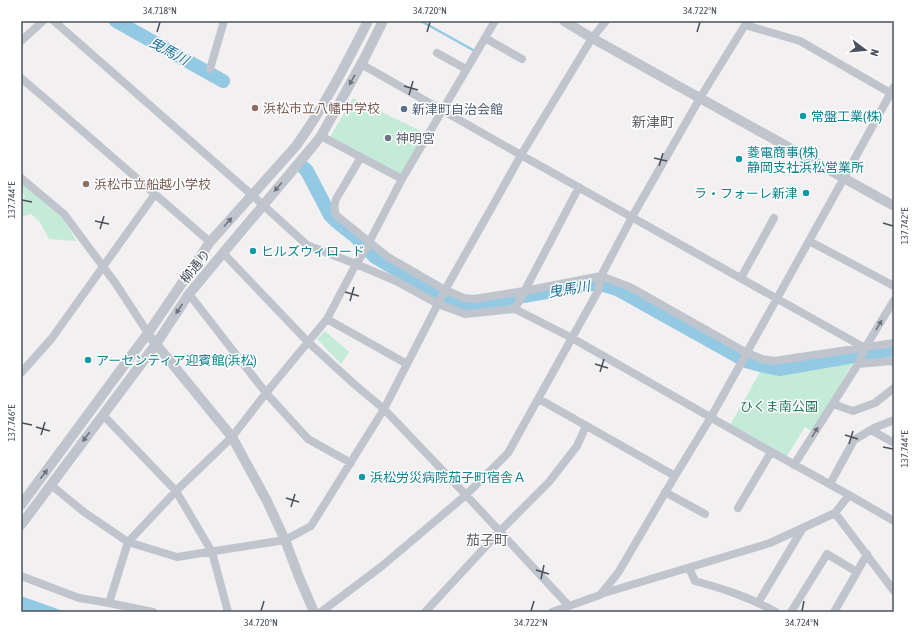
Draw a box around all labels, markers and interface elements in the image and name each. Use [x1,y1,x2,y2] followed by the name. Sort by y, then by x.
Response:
[143,5,177,16] text: 34.718°N
[413,5,447,16] text: 34.720°N
[683,5,717,16] text: 34.722°N
[845,30,885,70] north arrow
[147,34,193,69] water label: 曳馬川
[868,48,881,58] text: N
[348,74,355,86] one-way arrow
[263,101,380,116] place label: 浜松市立八幡中学校
[412,102,503,117] place label: 新津町自治会館
[250,103,260,113] marker: 浜松市立八幡中学校
[399,104,409,114] marker: 新津町自治会館
[811,109,882,124] place label: 常盤工業(株)
[798,111,808,121] marker: 常盤工業(株)
[632,114,674,130] district label: 新津町
[396,131,435,146] place label: 神明宮
[383,133,393,143] marker: 神明宮
[747,145,864,175] place label: 菱電商事(株) 静岡支社浜松営業所
[734,154,744,164] marker: 菱電商事(株) 静岡支社浜松営業所
[94,177,211,192] place label: 浜松市立船越小学校
[81,179,91,189] marker: 浜松市立船越小学校
[6,181,17,219] text: 137.744°E
[274,182,283,192] one-way arrow
[694,186,798,201] place label: ラ・フォーレ新津
[801,188,811,198] marker: ラ・フォーレ新津
[899,207,910,245] text: 137.742°E
[223,217,232,226] one-way arrow
[261,244,365,259] place label: ヒルズウィロード
[177,246,213,286] street label: 柳通り
[248,246,258,256] marker: ヒルズウィロード
[547,278,593,300] water label: 曳馬川
[175,304,183,315] one-way arrow
[875,319,882,331] one-way arrow
[96,353,257,368] place label: アーセンティア迎賓館(浜松)
[83,355,93,365] marker: アーセンティア迎賓館(浜松)
[740,399,818,414] park label: ひくま南公園
[6,404,17,442] text: 137.746°E
[812,426,819,438] one-way arrow
[899,430,910,468] text: 137.744°E
[82,432,90,443] one-way arrow
[40,468,48,479] one-way arrow
[370,470,526,485] place label: 浜松労災病院茄子町宿舎Ａ
[357,472,367,482] marker: 浜松労災病院茄子町宿舎Ａ
[466,532,508,548] district label: 茄子町
[244,617,278,628] text: 34.720°N
[514,617,548,628] text: 34.722°N
[785,617,819,628] text: 34.724°N

